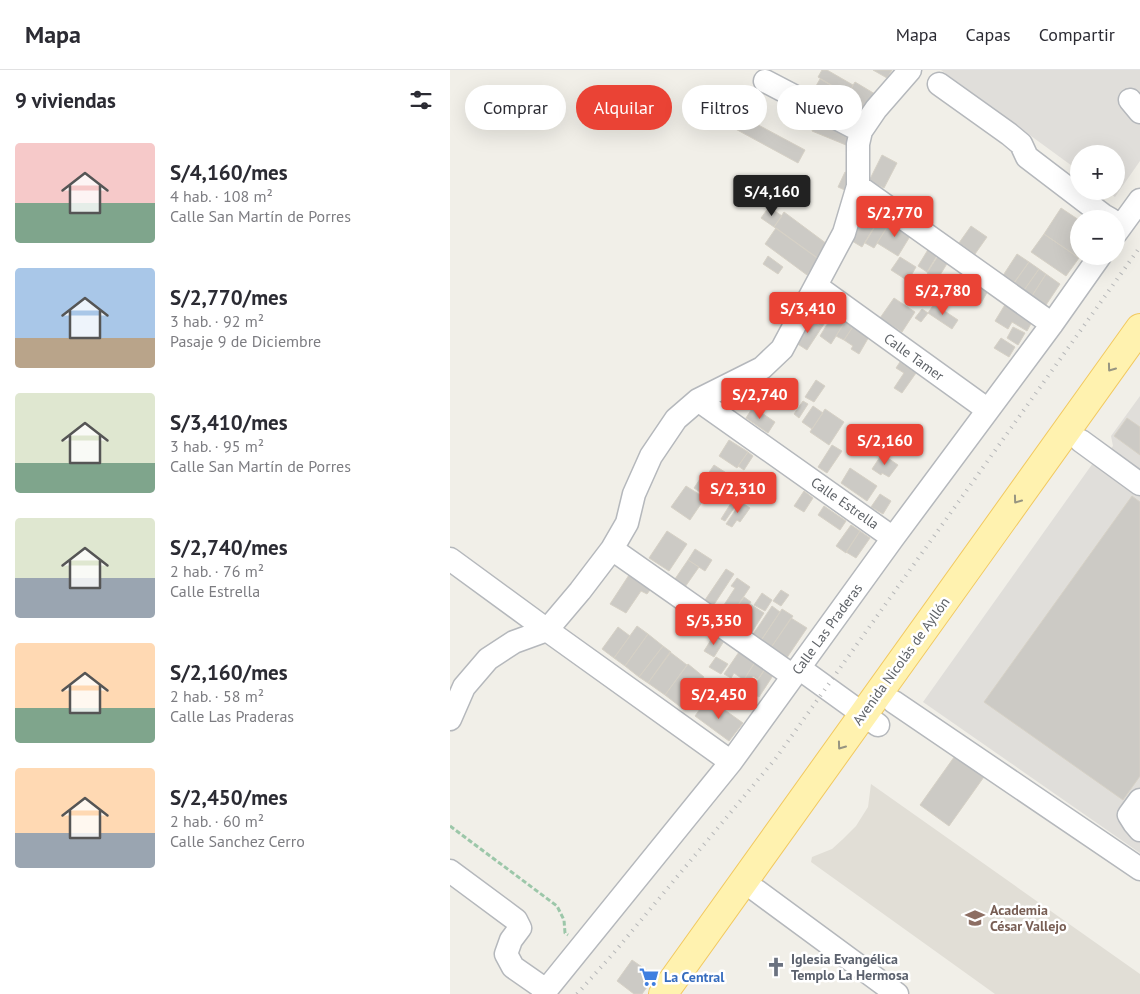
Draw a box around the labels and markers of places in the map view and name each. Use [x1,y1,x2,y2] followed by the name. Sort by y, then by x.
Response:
[726,174,818,217] pin: S/4,160
[849,196,941,238] pin: S/2,770
[897,274,989,316] pin: S/2,780
[762,292,854,334] pin: S/3,410
[714,378,806,420] pin: S/2,740
[839,424,931,466] pin: S/2,160
[692,472,784,514] pin: S/2,310
[668,604,760,646] pin: S/5,350
[673,678,765,720] pin: S/2,450
[990,901,1067,935] place label: Academia César Vallejo
[964,907,986,929] school or university icon: Academia César Vallejo
[791,950,909,984] place label: Iglesia Evangélica Templo La Hermosa
[765,956,787,978] church icon: Iglesia Evangélica Templo La Hermosa
[638,966,660,988] supermarket icon: La Central
[664,968,725,986] place label: La Central

